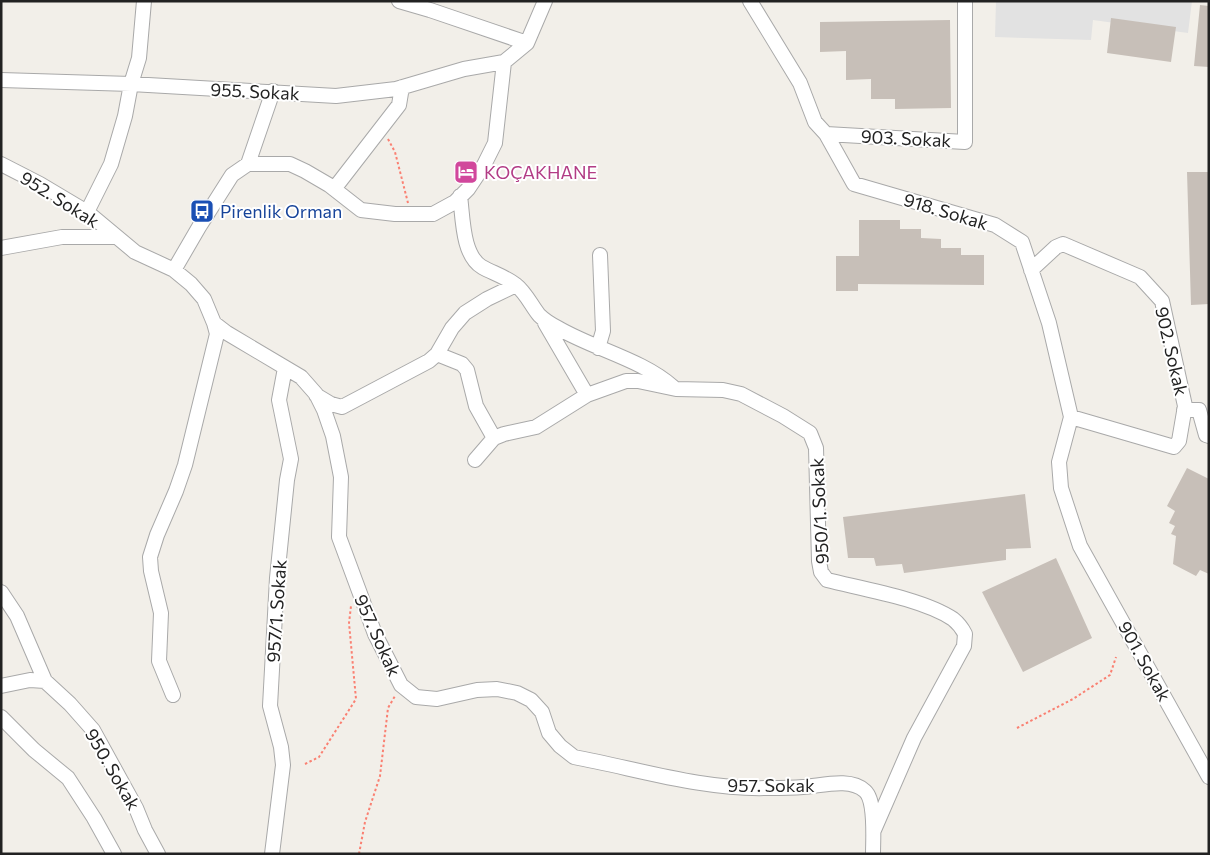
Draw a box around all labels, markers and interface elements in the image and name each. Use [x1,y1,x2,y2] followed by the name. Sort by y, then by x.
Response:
[210,78,300,104] street label: 955. Sokak
[860,125,952,151] street label: 903. Sokak
[453,159,479,185] hotel icon: KOÇAKHANE
[484,161,597,183] place label: KOÇAKHANE
[16,166,104,232] street label: 952. Sokak
[901,188,991,234] street label: 918. Sokak
[189,198,215,224] bus stop icon: Pirenlik Orman
[220,200,342,222] place label: Pirenlik Orman
[1151,304,1193,398] street label: 902. Sokak
[805,457,833,565] street label: 950/1. Sokak
[261,559,291,663] street label: 957/1. Sokak
[350,591,406,680] street label: 957. Sokak
[1114,617,1176,705] street label: 901. Sokak
[81,724,145,814] street label: 950. Sokak
[727,774,815,796] street label: 957. Sokak

